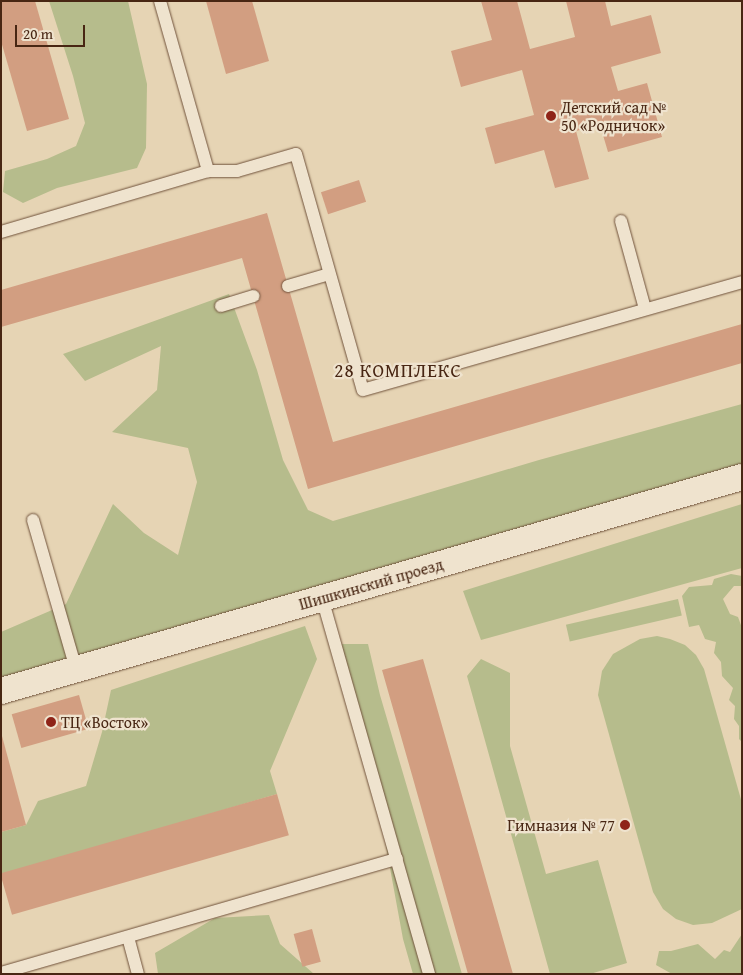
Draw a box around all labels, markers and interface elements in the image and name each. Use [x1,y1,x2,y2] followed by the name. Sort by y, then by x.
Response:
[18,15,88,47] scale bar
[23,23,53,44] text: 20 m
[561,97,667,135] place label: Детский сад № 50 «Родничок»
[545,110,557,122] marker: Детский сад № 50 «Родничок»
[333,360,463,382] district label: 28 КОМПЛЕКС
[297,554,445,614] street label: Шишкинский проезд
[61,712,148,732] place label: ТЦ «Восток»
[45,716,57,728] marker: ТЦ «Восток»
[507,815,615,835] place label: Гимназия № 77
[619,819,631,831] marker: Гимназия № 77

